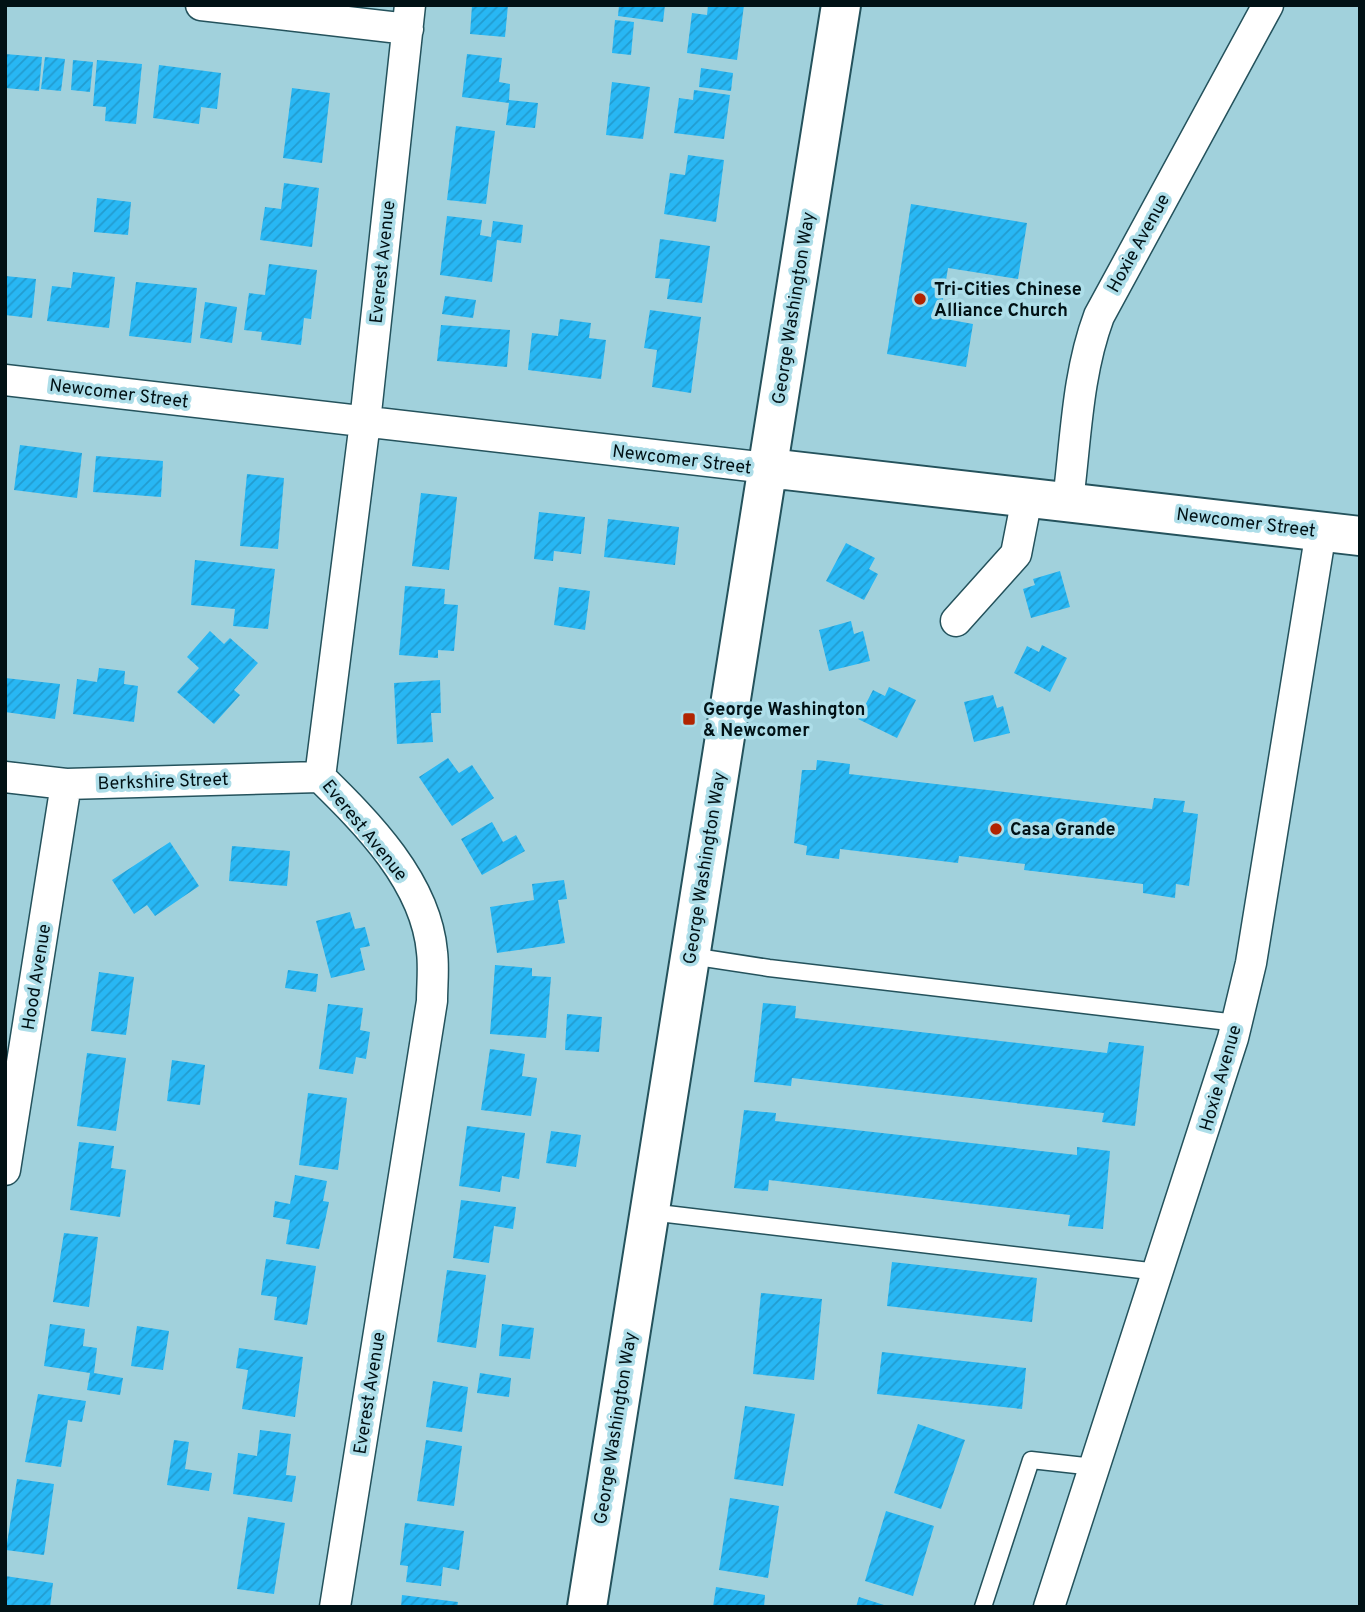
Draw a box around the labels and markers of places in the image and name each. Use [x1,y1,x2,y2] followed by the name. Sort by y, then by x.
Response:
[934,279,1082,323] place label: Tri-Cities Chinese Alliance Church
[912,291,928,307] marker: Tri-Cities Chinese Alliance Church
[703,699,865,743] place label: George Washington & Newcomer
[681,711,697,727] marker: George Washington & Newcomer
[1010,819,1116,842] place label: Casa Grande
[988,821,1004,837] marker: Casa Grande

